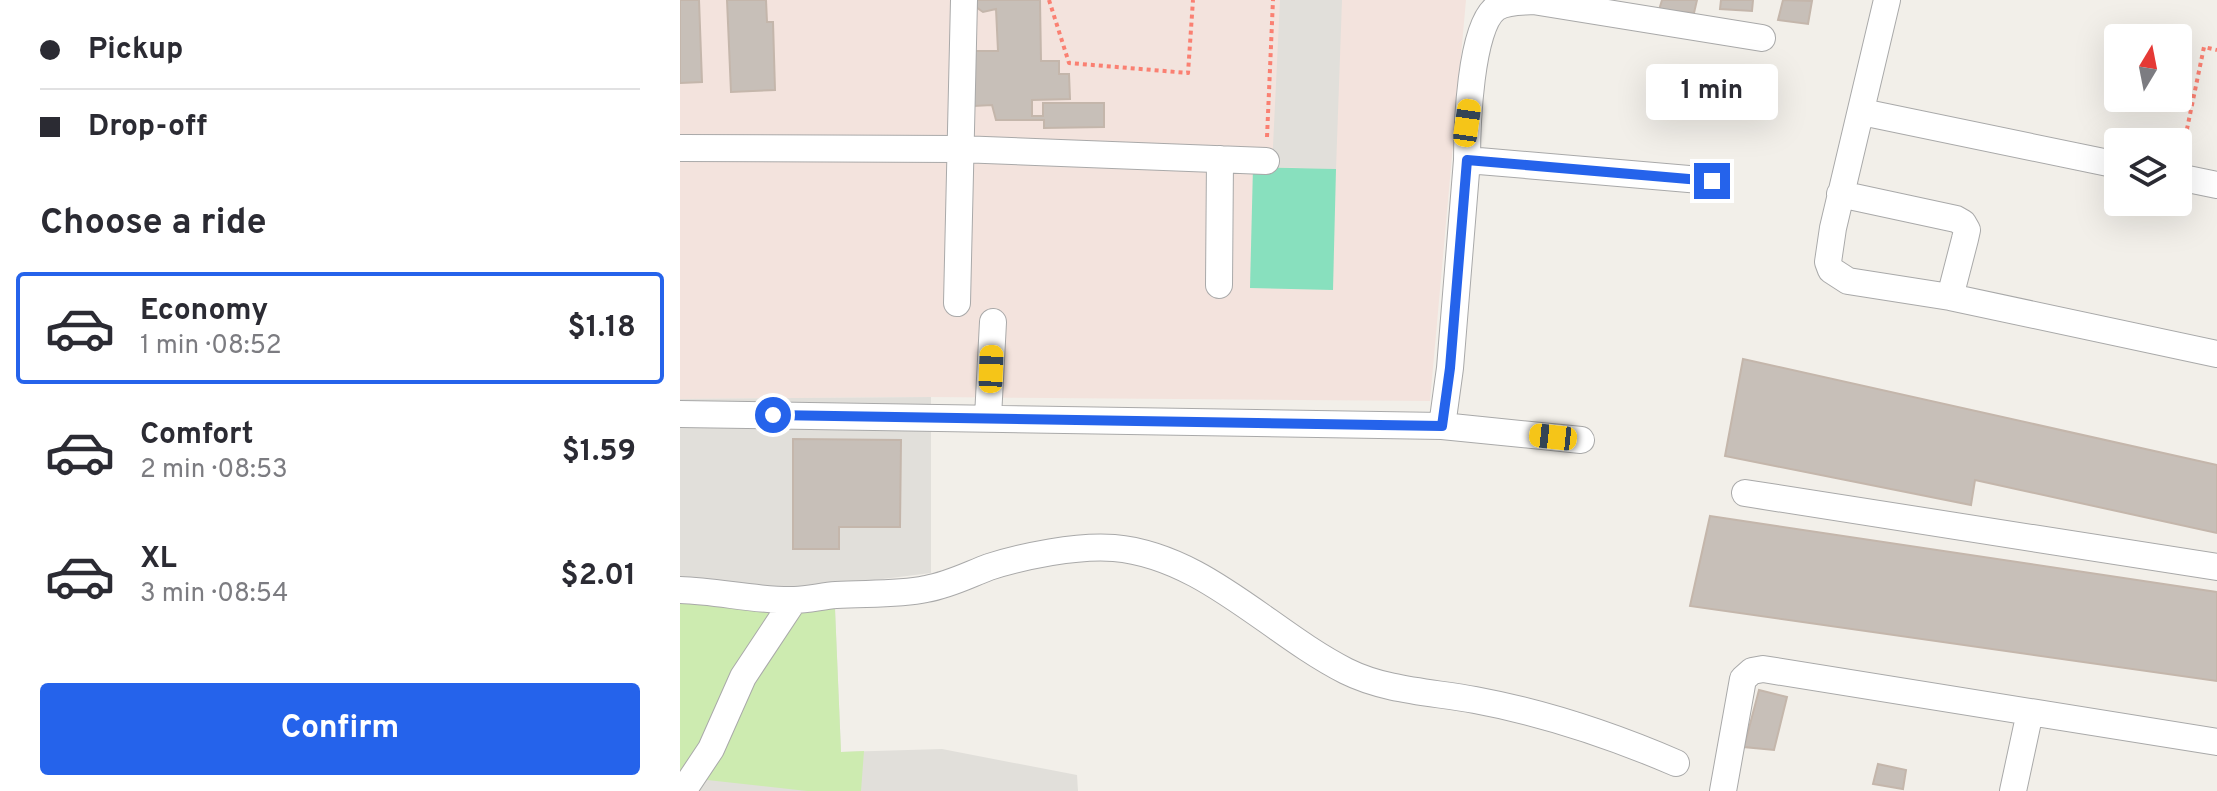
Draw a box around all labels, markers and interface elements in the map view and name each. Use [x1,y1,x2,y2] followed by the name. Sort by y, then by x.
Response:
[2104,24,2192,112] north arrow
[2104,24,2192,216] map controls
[88,32,183,69] text: Pickup
[1646,65,1778,121] callout: 1 min
[1681,75,1743,108] text: 1 min
[1452,98,1482,148] car
[88,109,207,146] text: Drop-off
[2104,128,2192,216] button: layers
[1694,163,1730,199] route end
[40,201,266,247] text: Choose a ride
[44,292,116,364] icon: car
[140,293,268,330] text: Economy
[568,310,636,347] text: $1.18
[140,330,282,363] text: 1 min · 08:52
[978,345,1004,393] car
[755,397,791,433] route start
[44,416,116,488] icon: car
[140,417,253,454] text: Comfort
[1528,423,1578,451] car
[562,434,636,471] text: $1.59
[140,454,288,487] text: 2 min · 08:53
[44,540,116,612] icon: car
[140,541,177,578] text: XL
[561,558,636,595] text: $2.01
[140,578,289,611] text: 3 min · 08:54
[40,683,640,775] button: Confirm

